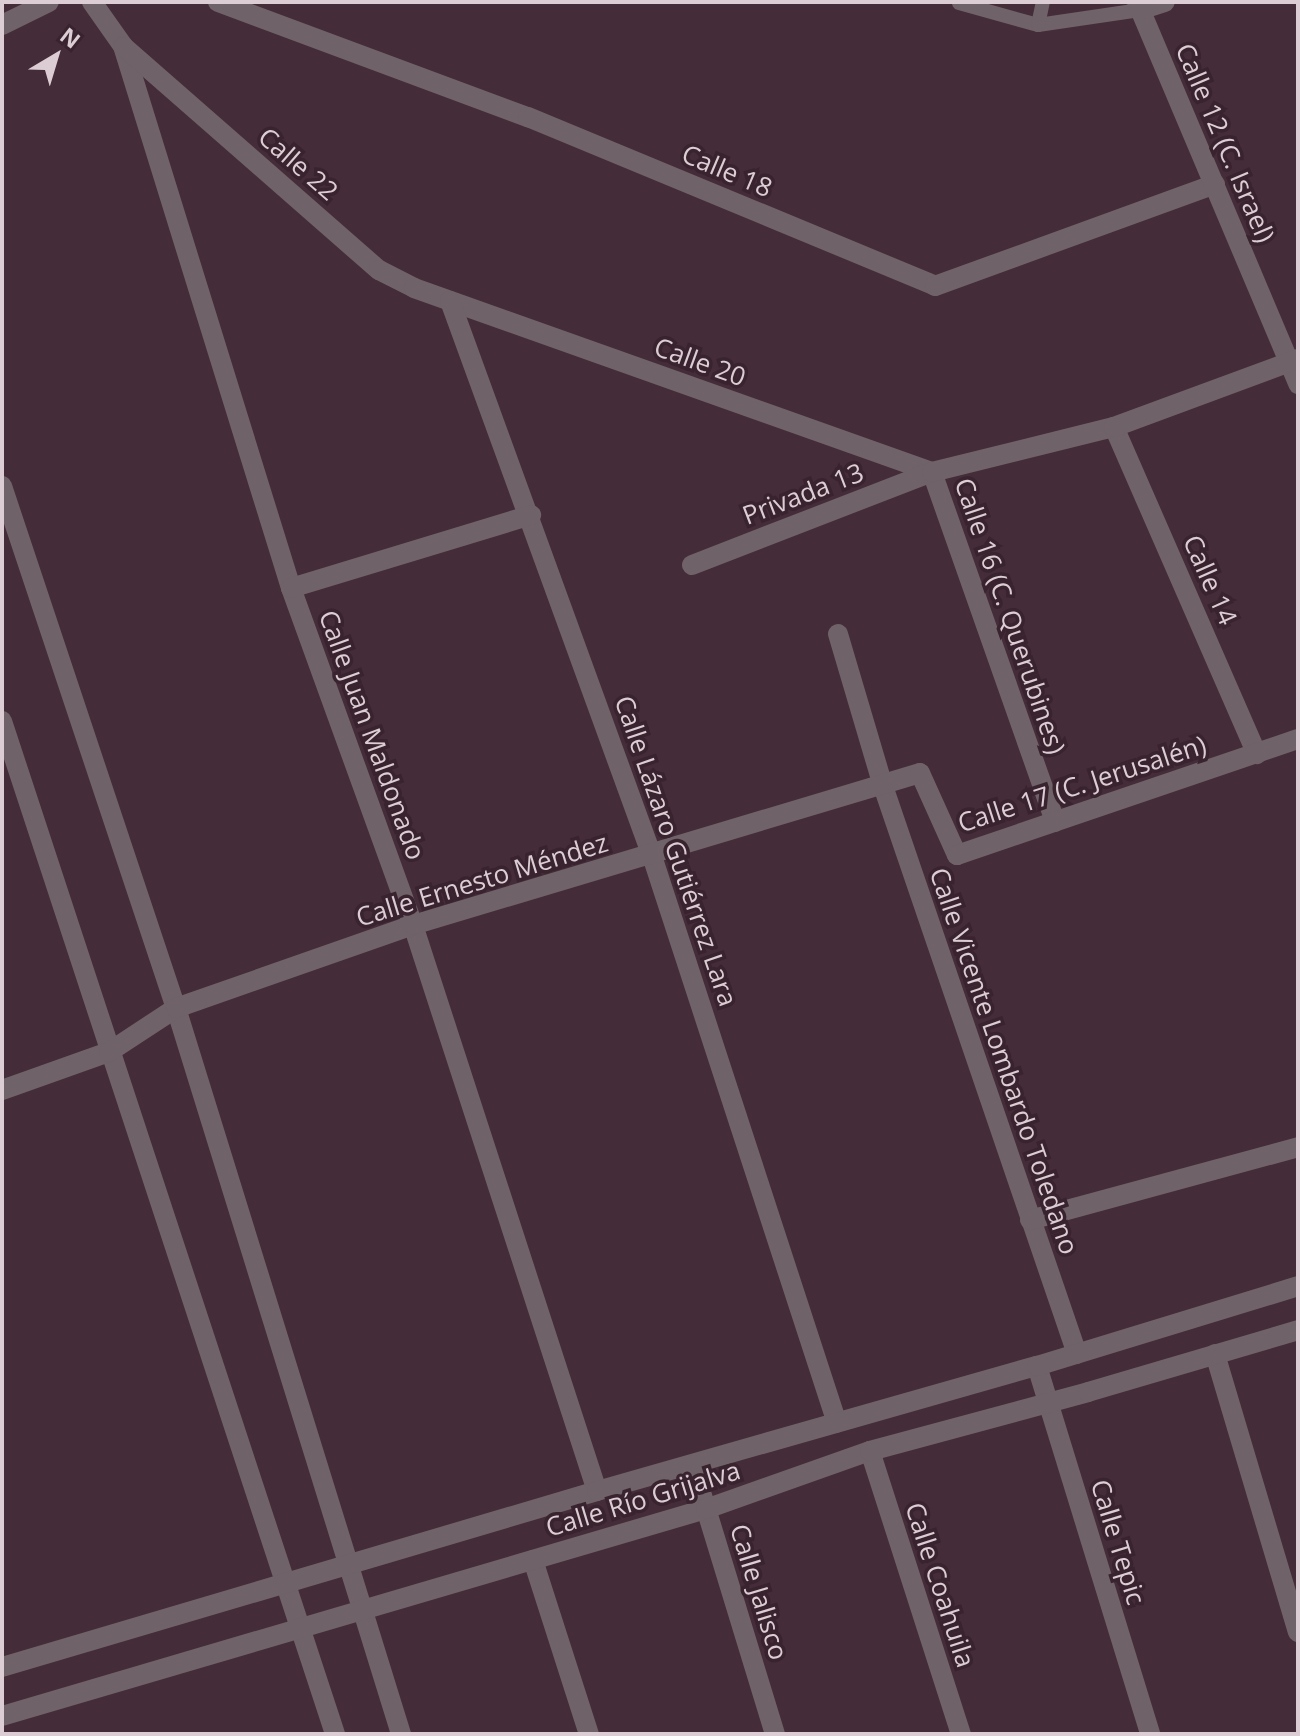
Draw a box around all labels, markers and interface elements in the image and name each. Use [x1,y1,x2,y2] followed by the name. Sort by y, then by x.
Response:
[16,16,96,96] north arrow
[54,20,87,54] text: N
[1169,39,1281,247] street label: Calle 12 (C. Israel)
[252,121,344,207] street label: Calle 22
[677,138,777,204] street label: Calle 18
[650,331,750,393] street label: Calle 20
[738,457,868,531] street label: Privada 13
[948,474,1072,758] street label: Calle 16 (C. Querubines)
[1176,530,1244,630] street label: Calle 14
[312,606,432,864] street label: Calle Juan Maldonado
[608,692,744,1010] street label: Calle Lázaro Gutiérrez Lara
[954,729,1210,839] street label: Calle 17 (C. Jerusalén)
[352,827,612,933] street label: Calle Ernesto Méndez
[923,864,1085,1258] street label: Calle Vicente Lombardo Toledano
[542,1455,744,1543] street label: Calle Río Grijalva
[1084,1476,1152,1608] street label: Calle Tepic
[899,1499,981,1671] street label: Calle Coahuila
[724,1520,794,1664] street label: Calle Jalisco

